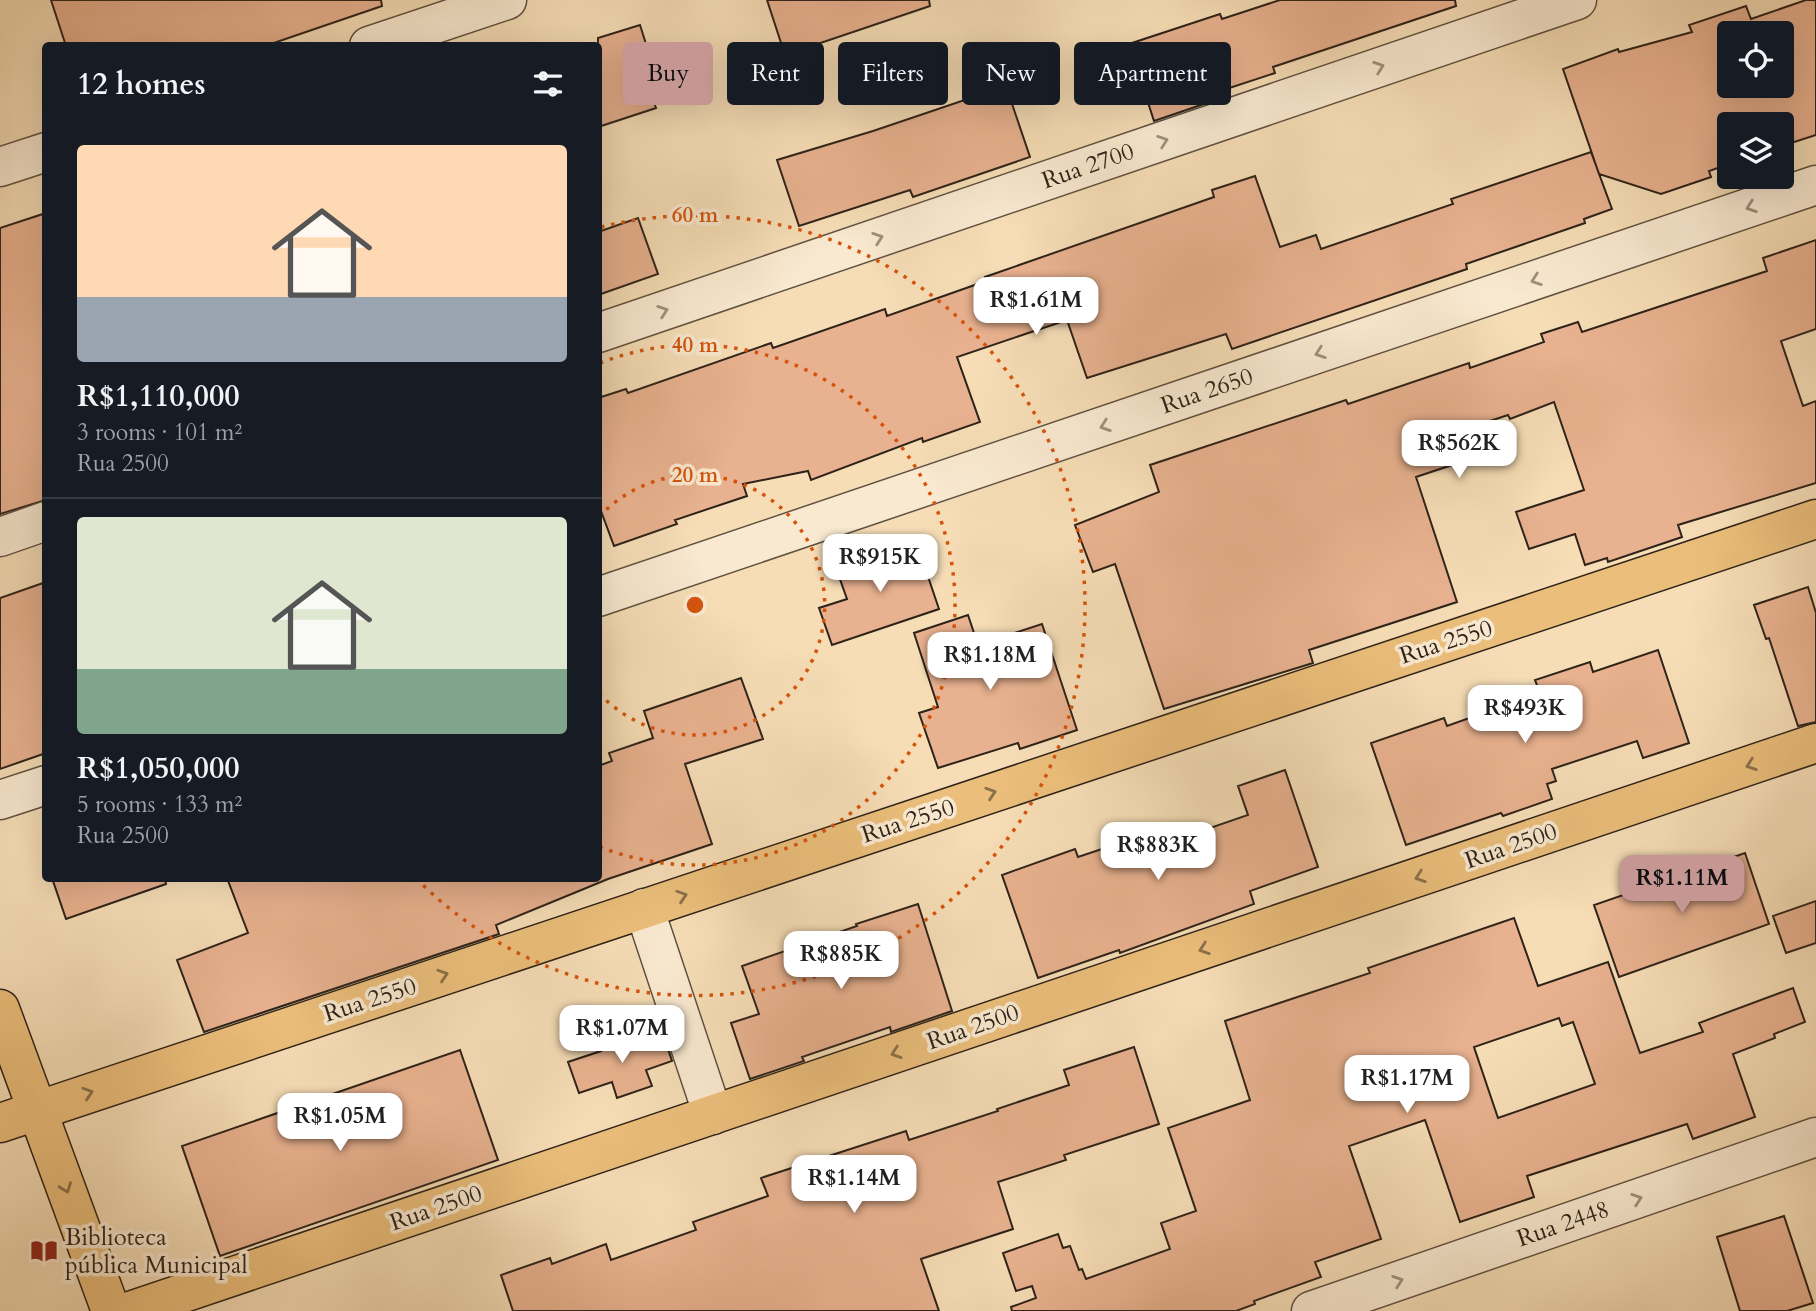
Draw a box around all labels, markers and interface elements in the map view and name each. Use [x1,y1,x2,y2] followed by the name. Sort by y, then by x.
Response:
[1717,21,1794,189] map controls
[1717,21,1794,98] button: locate
[623,42,713,105] chip: Buy
[727,42,824,105] chip: Rent
[838,42,948,105] chip: Filters
[962,42,1060,105] chip: New
[1074,42,1231,105] chip: Apartment
[1372,61,1384,76] one-way arrow
[77,64,206,105] text: 12 homes
[529,65,567,103] icon: filters
[1717,112,1794,189] button: layers
[1037,135,1139,197] street label: Rua 2700
[1157,135,1169,149] one-way arrow
[259,190,385,316] icon: home
[1746,199,1758,213] one-way arrow
[672,201,719,230] text: 60 m
[872,232,884,246] one-way arrow
[1530,272,1542,286] one-way arrow
[971,278,1101,337] pin: R$1.61M
[989,284,1083,315] text: R$1.61M
[657,305,669,319] one-way arrow
[672,331,719,360] text: 40 m
[1315,345,1327,359] one-way arrow
[1156,360,1258,422] street label: Rua 2650
[77,376,240,417] text: R$1,110,000
[77,417,242,448] text: 3 rooms · 101 m²
[1099,418,1112,432] one-way arrow
[1402,420,1516,480] pin: R$562K
[1418,427,1500,458] text: R$562K
[77,448,169,479] text: Rua 2500
[672,461,719,490] text: 20 m
[823,534,937,594] pin: R$915K
[839,541,921,572] text: R$915K
[259,562,385,688] icon: home
[683,593,707,617] centre of rings
[1395,612,1497,672] street label: Rua 2550
[925,632,1055,692] pin: R$1.18M
[943,639,1037,670] text: R$1.18M
[1468,686,1582,745] pin: R$493K
[1484,692,1566,723] text: R$493K
[77,748,240,789] text: R$1,050,000
[1746,757,1758,771] one-way arrow
[985,787,997,801] one-way arrow
[77,789,242,820] text: 5 rooms · 133 m²
[857,791,959,851] street label: Rua 2550
[1460,815,1562,877] street label: Rua 2500
[77,820,169,851] text: Rua 2500
[1101,822,1215,882] pin: R$883K
[1117,829,1199,860] text: R$883K
[1617,856,1747,915] pin: R$1.11M
[1635,862,1729,893] text: R$1.11M
[1414,869,1426,883] one-way arrow
[676,890,688,904] one-way arrow
[784,932,898,991] pin: R$885K
[800,938,882,969] text: R$885K
[1198,941,1211,955] one-way arrow
[437,969,449,983] one-way arrow
[319,970,421,1030] street label: Rua 2550
[922,996,1024,1058] street label: Rua 2500
[557,1006,687,1065] pin: R$1.07M
[575,1012,669,1043] text: R$1.07M
[890,1045,902,1059] one-way arrow
[1342,1056,1472,1115] pin: R$1.17M
[1360,1062,1454,1093] text: R$1.17M
[82,1087,94,1102] one-way arrow
[275,1094,405,1153] pin: R$1.05M
[293,1100,387,1131] text: R$1.05M
[789,1156,919,1215] pin: R$1.14M
[807,1162,901,1193] text: R$1.14M
[385,1177,487,1239] street label: Rua 2500
[58,1181,72,1193] one-way arrow
[1512,1193,1614,1255] street label: Rua 2448
[1630,1193,1642,1207] one-way arrow
[65,1221,248,1282] place label: Biblioteca pública Municipal
[29,1236,59,1266] library icon: Biblioteca pública Municipal
[1392,1275,1404,1289] one-way arrow

